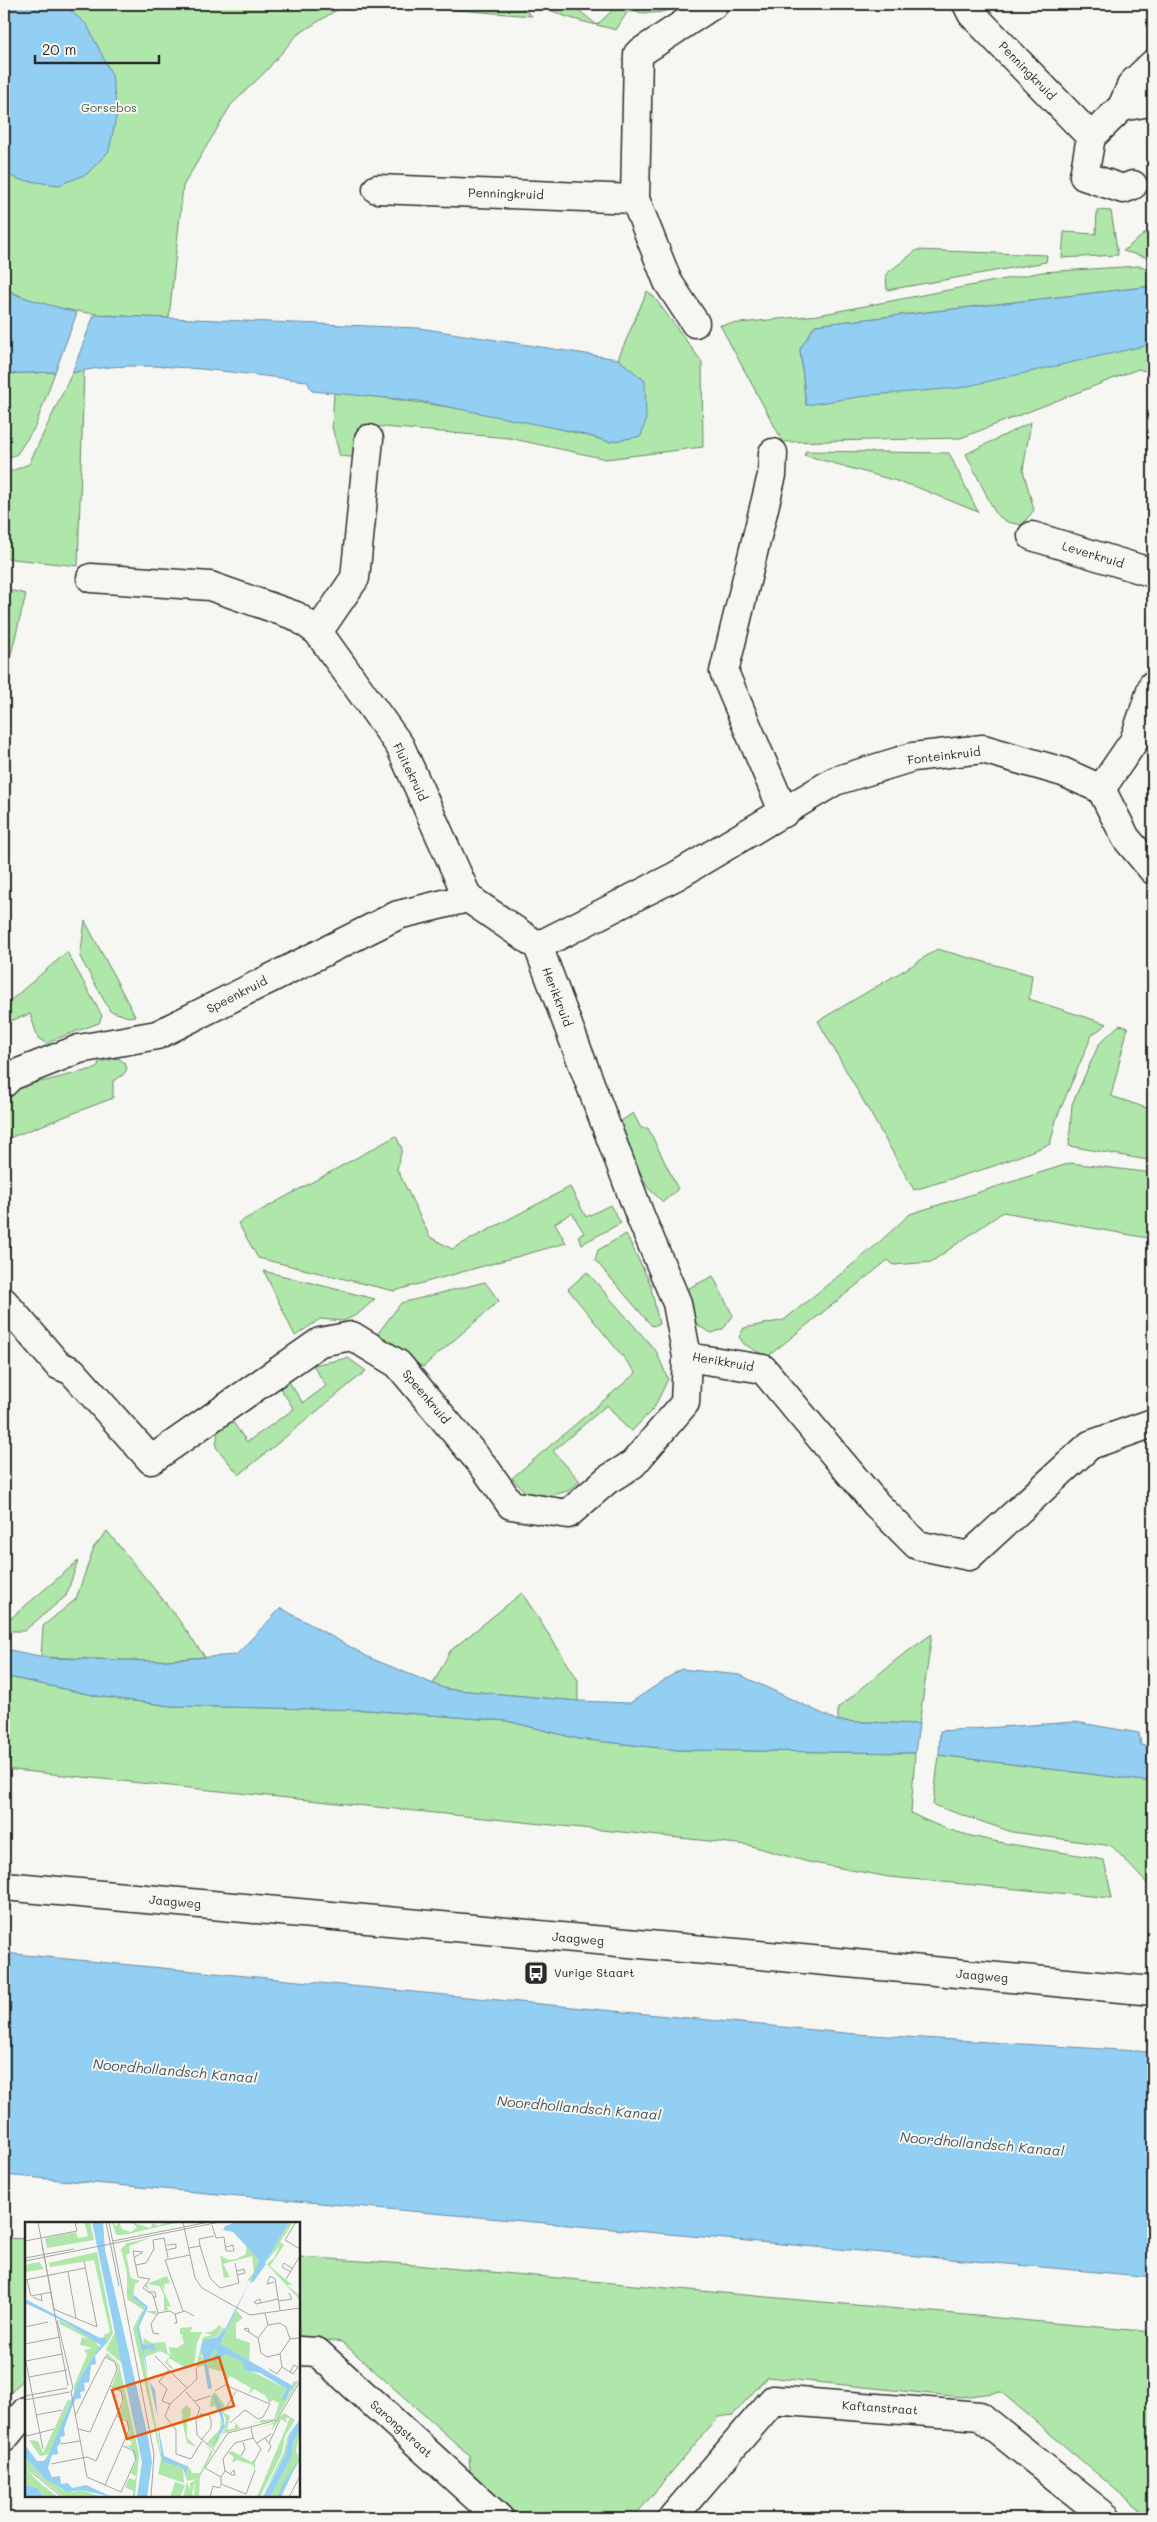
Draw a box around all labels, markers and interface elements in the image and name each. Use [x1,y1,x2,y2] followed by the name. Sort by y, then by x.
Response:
[35,32,159,64] scale bar
[996,38,1060,103] street label: Penningkruid
[42,39,76,59] text: 20 m
[81,99,137,115] park label: Gorsebos
[468,184,544,202] street label: Penningkruid
[1060,537,1127,571] street label: Leverkruid
[390,740,432,804] street label: Fluitekruid
[906,743,982,767] street label: Fonteinkruid
[539,965,577,1029] street label: Herikkruid
[204,972,270,1016] street label: Speenkruid
[691,1348,756,1374] street label: Herikkruid
[399,1366,454,1427] street label: Speenkruid
[148,1891,202,1911] street label: Jaagweg
[551,1928,605,1948] street label: Jaagweg
[523,1960,549,1986] bus stop icon: Vurige Staart
[554,1964,635,1980] place label: Vurige Staart
[955,1965,1009,1985] street label: Jaagweg
[92,2054,258,2087] water label: Noordhollandsch Kanaal
[496,2091,662,2124] water label: Noordhollandsch Kanaal
[899,2127,1065,2160] water label: Noordhollandsch Kanaal
[25,2222,300,2497] inset map
[367,2396,436,2460] street label: Sarongstraat
[842,2396,919,2418] street label: Kaftanstraat

